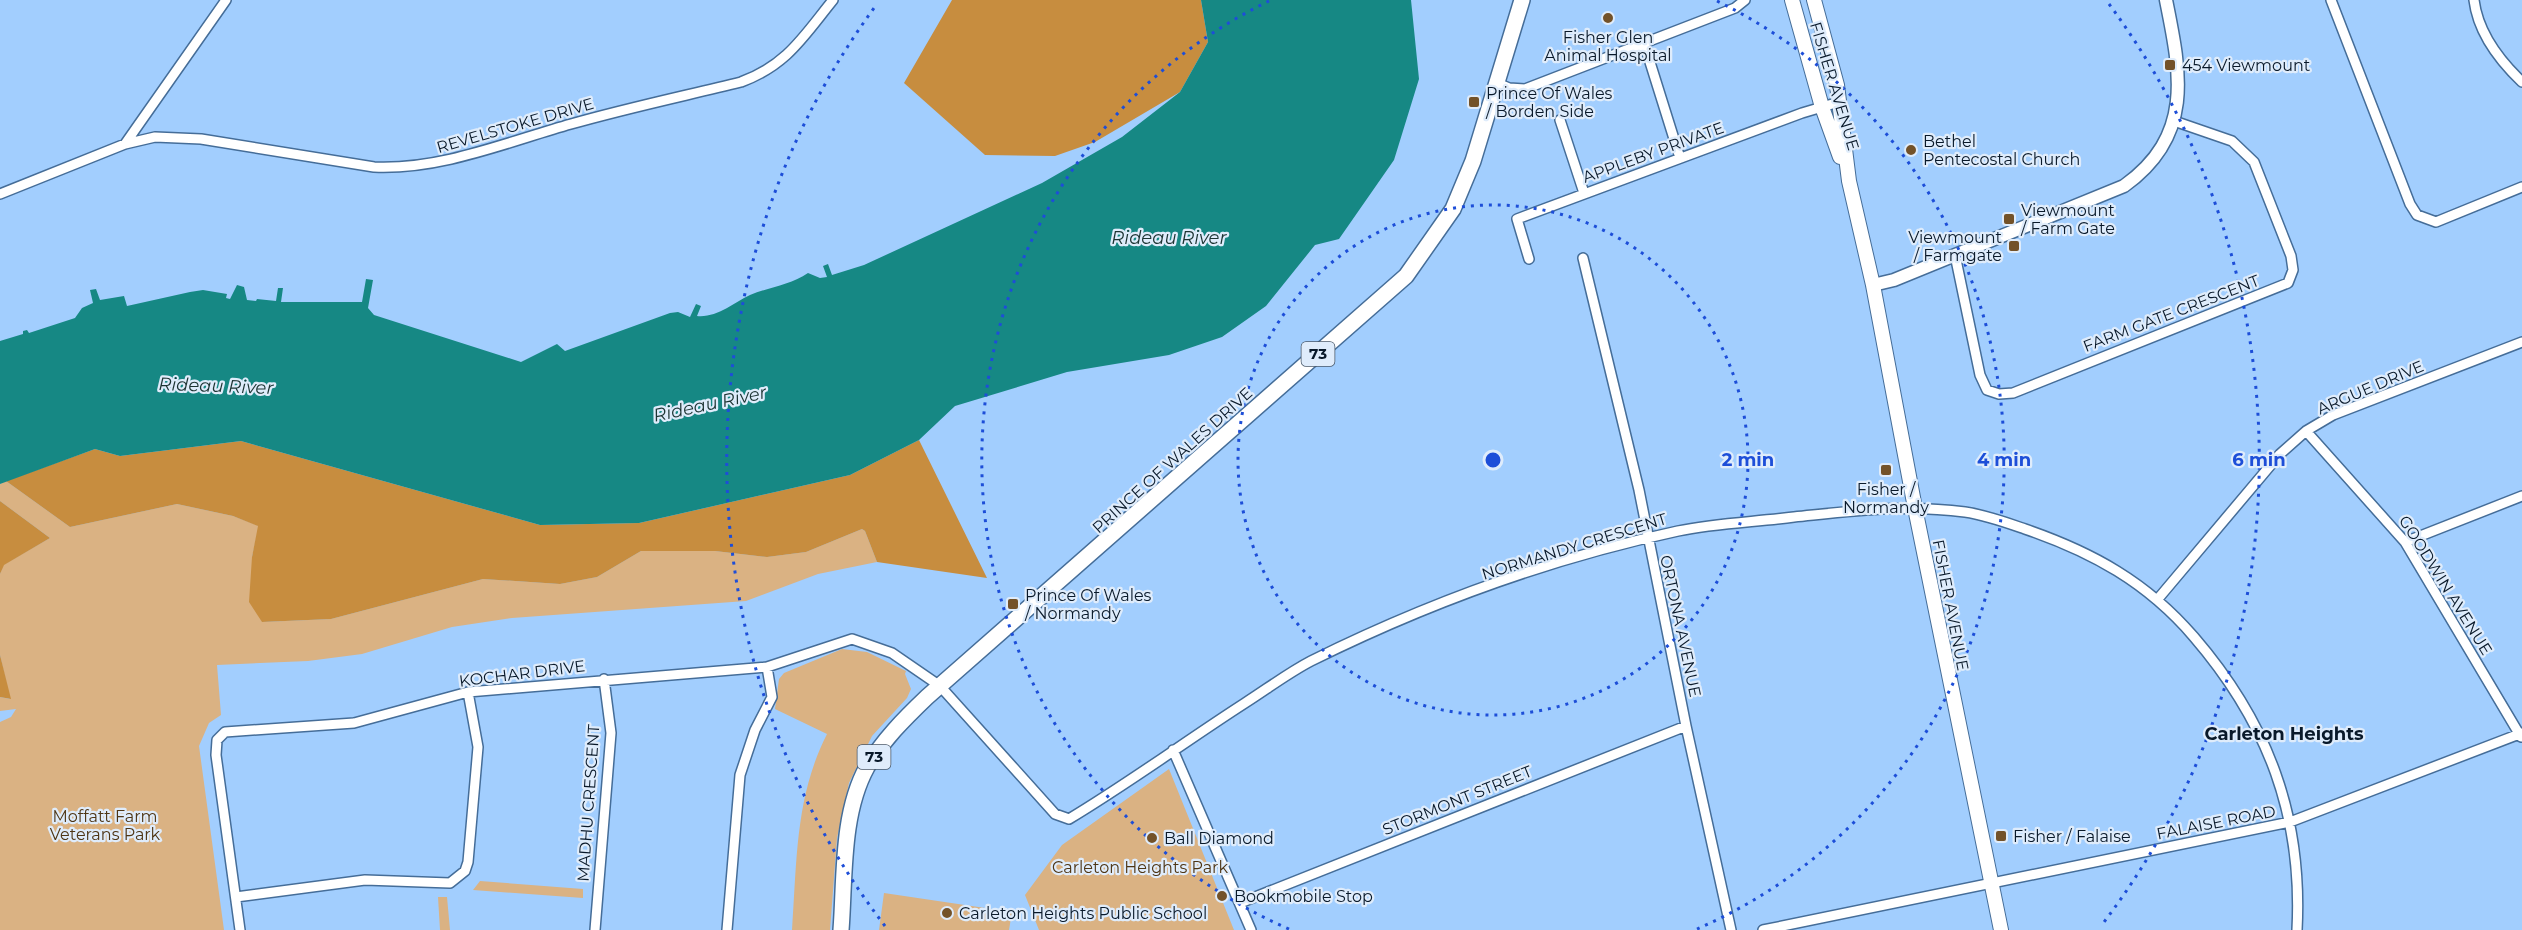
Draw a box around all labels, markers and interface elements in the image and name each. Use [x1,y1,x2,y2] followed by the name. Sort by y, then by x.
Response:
[1601,11,1615,25] marker: Fisher Glen Animal Hospital
[1806,20,1863,153] street label: FISHER AVENUE
[1544,28,1672,65] place label: Fisher Glen Animal Hospital
[2182,56,2311,75] place label: 454 Viewmount
[2163,58,2177,72] marker: 454 Viewmount
[1485,84,1613,121] place label: Prince Of Wales / Borden Side
[434,94,596,157] street label: REVELSTOKE DRIVE
[1467,95,1481,109] marker: Prince Of Wales / Borden Side
[1580,118,1726,187] street label: APPLEBY PRIVATE
[1923,132,2080,169] place label: Bethel Pentecostal Church
[1904,143,1918,157] marker: Bethel Pentecostal Church
[2020,201,2115,238] place label: Viewmount / Farm Gate
[2002,212,2016,226] marker: Viewmount / Farm Gate
[1111,227,1227,249] water label: Rideau River
[1908,228,2002,265] place label: Viewmount / Farmgate
[2007,239,2021,253] marker: Viewmount / Farmgate
[2080,271,2263,356] street label: FARM GATE CRESCENT
[1302,342,1334,366] road number: 73
[2314,356,2426,418] street label: ARGUE DRIVE
[158,373,275,399] water label: Rideau River
[651,381,769,427] water label: Rideau River
[1088,384,1256,537] street label: PRINCE OF WALES DRIVE
[1722,449,1774,471] text: 2 min
[1977,449,2031,471] text: 4 min
[2232,449,2286,471] text: 6 min
[1483,450,1503,470] centre of rings
[1879,463,1893,477] marker: Fisher / Normandy
[1843,480,1929,517] place label: Fisher / Normandy
[1479,509,1670,584] street label: NORMANDY CRESCENT
[2395,512,2496,658] street label: GOODWIN AVENUE
[1928,538,1973,672] street label: FISHER AVENUE
[1656,553,1705,699] street label: ORTONA AVENUE
[1024,586,1152,623] place label: Prince Of Wales / Normandy
[1006,597,1020,611] marker: Prince Of Wales / Normandy
[458,656,586,691] street label: KOCHAR DRIVE
[574,723,604,882] street label: MADHU CRESCENT
[2204,723,2364,745] district label: Carleton Heights
[858,745,890,769] road number: 73
[1380,761,1536,839] street label: STORMONT STREET
[2155,802,2277,843] street label: FALAISE ROAD
[50,807,161,844] park label: Moffatt Farm Veterans Park
[2013,827,2131,846] place label: Fisher / Falaise
[1164,829,1274,848] place label: Ball Diamond
[1994,829,2008,843] marker: Fisher / Falaise
[1145,831,1159,845] marker: Ball Diamond
[1052,858,1228,877] park label: Carleton Heights Park
[1234,887,1373,906] place label: Bookmobile Stop
[1215,889,1229,903] marker: Bookmobile Stop
[959,904,1207,923] place label: Carleton Heights Public School
[940,906,954,920] marker: Carleton Heights Public School

